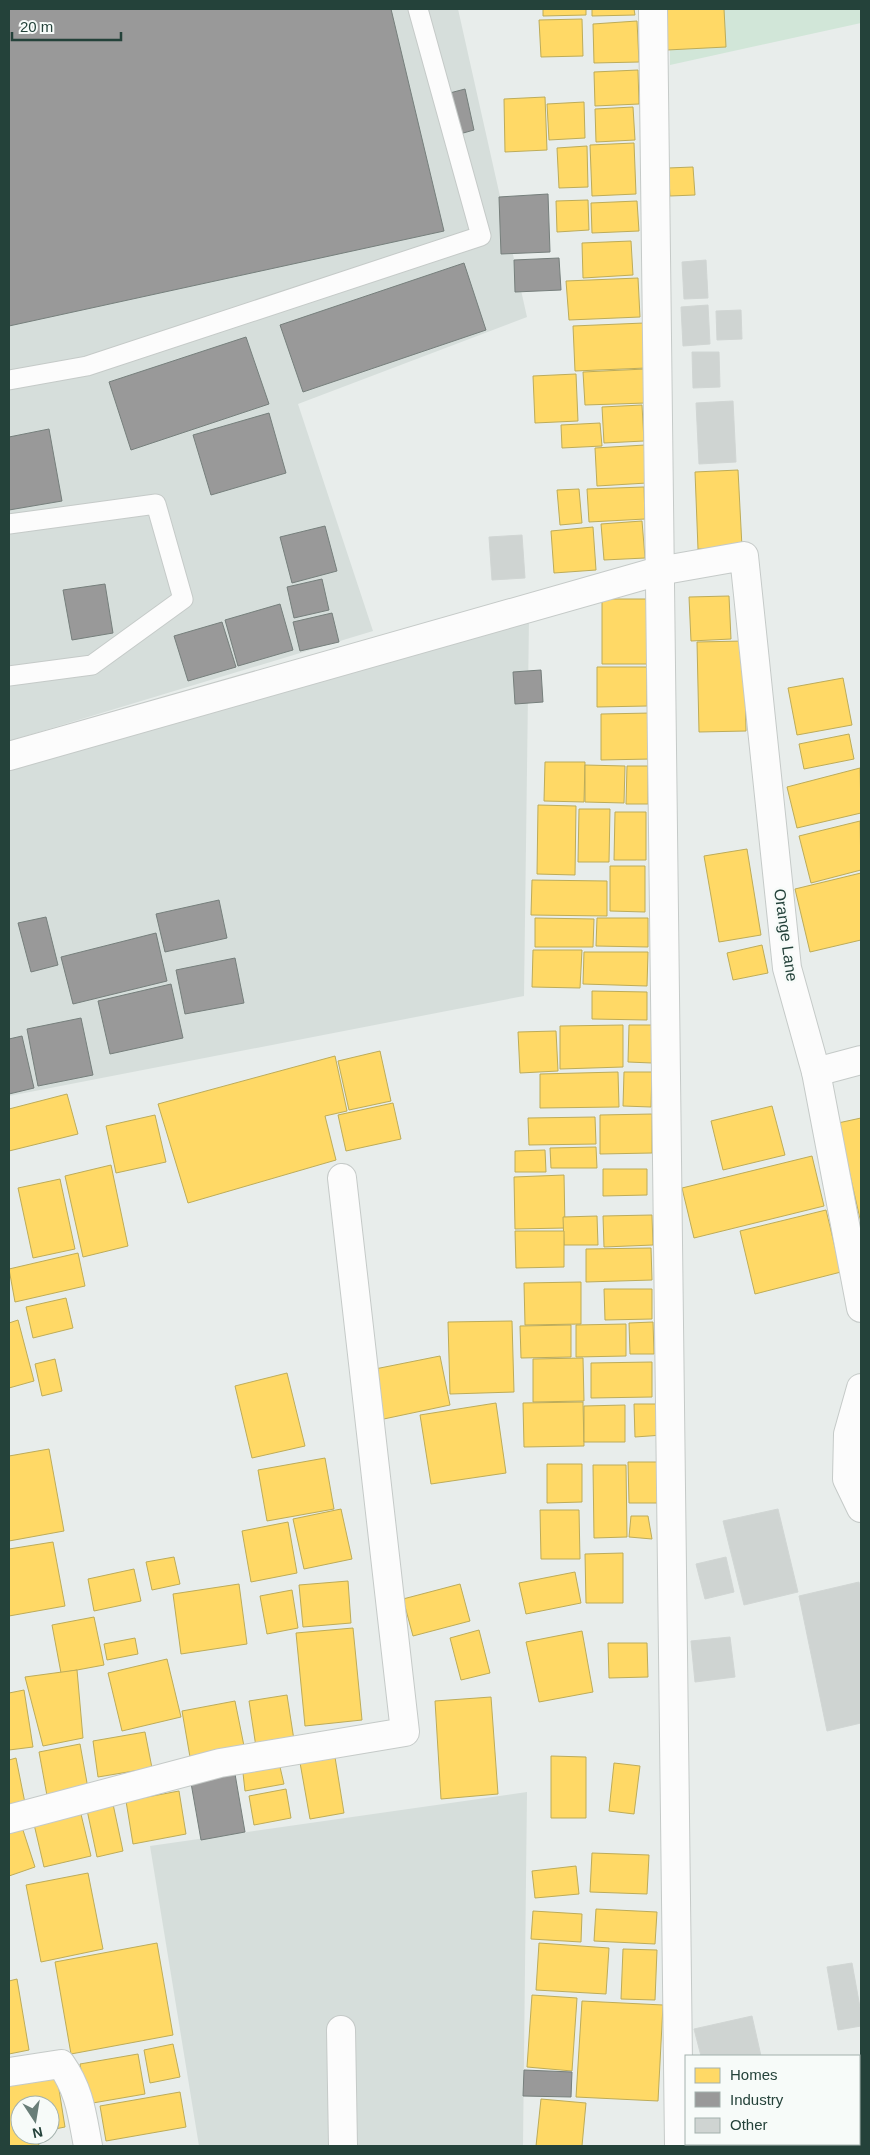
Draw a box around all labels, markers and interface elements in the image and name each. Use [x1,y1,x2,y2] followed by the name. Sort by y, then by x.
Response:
[12,10,121,42] scale bar
[20,18,53,35] text: 20 m
[771,888,801,983] street label: Orange Lane
[685,2055,860,2145] legend
[730,2066,778,2083] text: Homes
[730,2091,784,2108] text: Industry
[10,2095,60,2145] north arrow
[730,2116,768,2133] text: Other
[31,2124,44,2142] text: N

